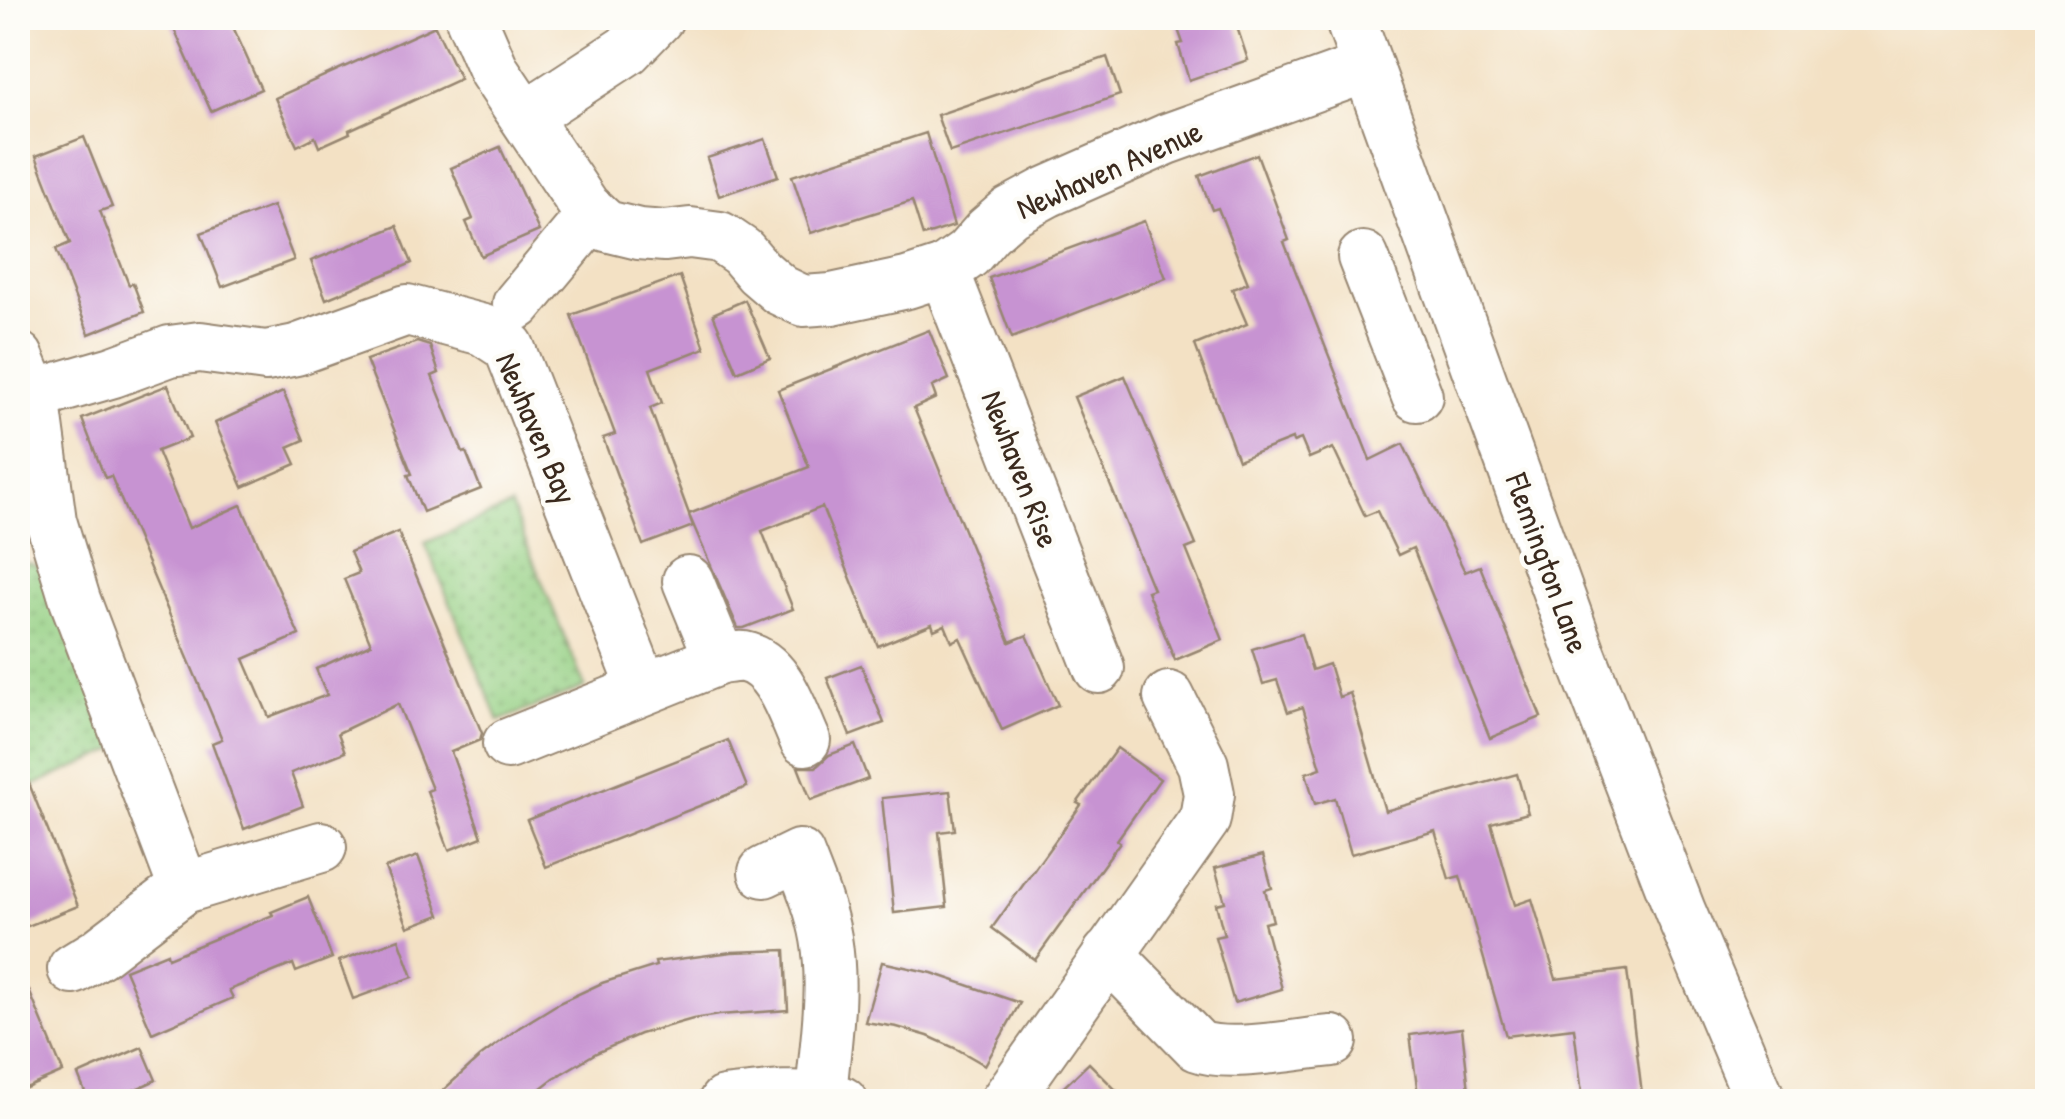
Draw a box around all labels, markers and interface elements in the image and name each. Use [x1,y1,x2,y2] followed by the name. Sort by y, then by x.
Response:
[1009,109,1209,229] street label: Newhaven Avenue
[486,346,588,510] street label: Newhaven Bay
[971,384,1071,554] street label: Newhaven Rise
[1495,466,1600,659] street label: Flemington Lane

